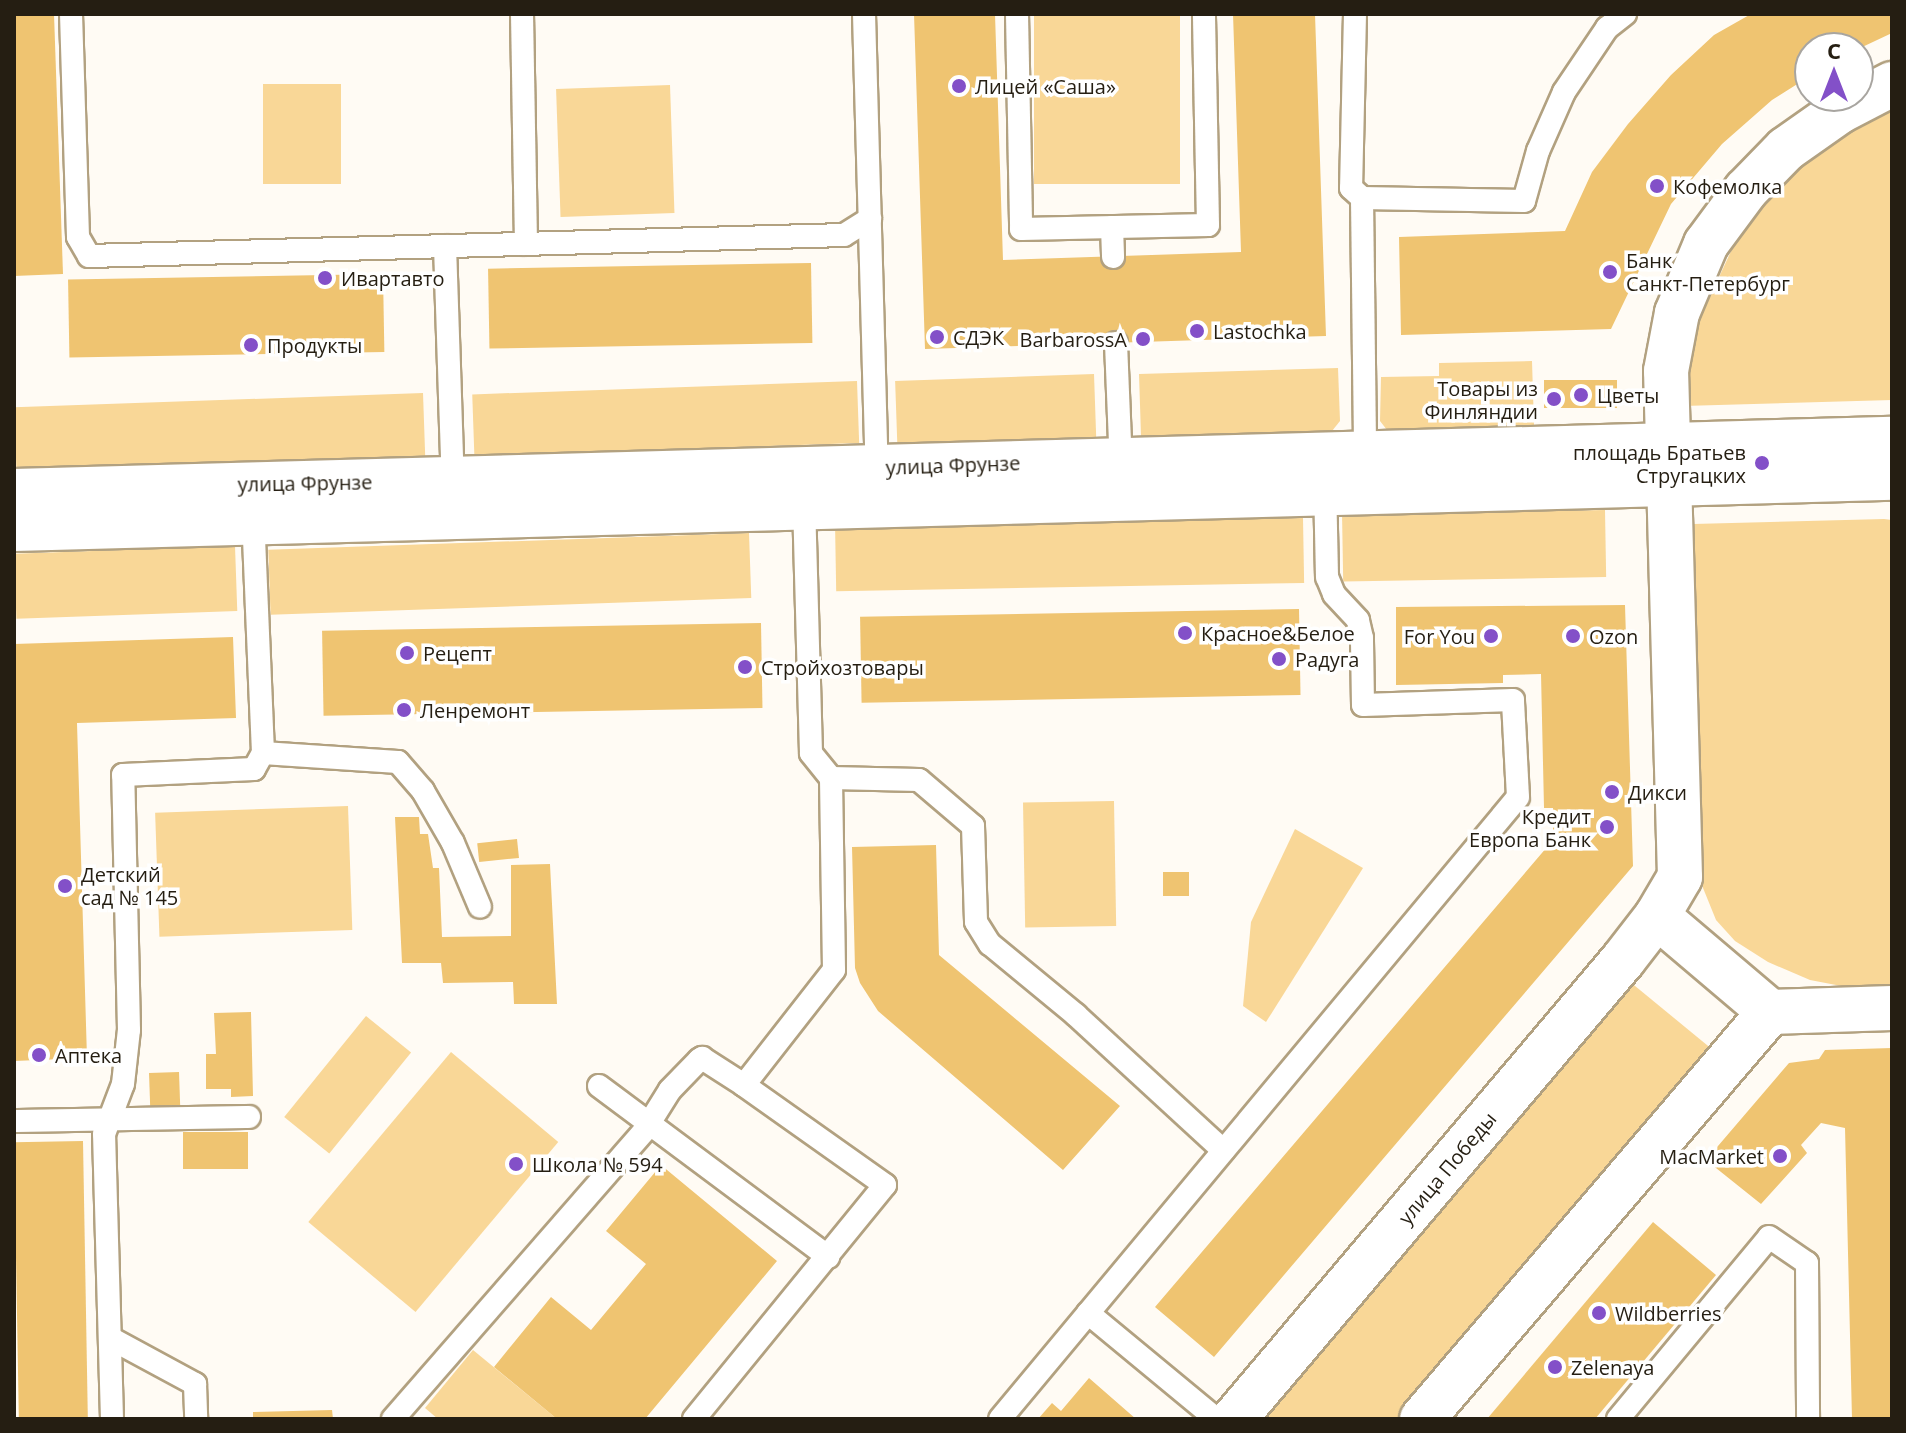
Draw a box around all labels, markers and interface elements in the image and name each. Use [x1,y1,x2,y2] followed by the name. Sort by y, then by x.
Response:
[1794,32,1874,112] north arrow
[1827,35,1841,65] text: С
[975,74,1116,98] place label: Лицей «Саша»
[950,77,968,95] marker: Лицей «Саша»
[1673,174,1782,198] place label: Кофемолка
[1648,177,1666,195] marker: Кофемолка
[1626,248,1790,295] place label: Банк Санкт-Петербург
[1601,263,1619,281] marker: Банк Санкт-Петербург
[341,266,444,290] place label: Ивартавто
[316,269,334,287] marker: Ивартавто
[1213,319,1307,343] place label: Lastochka
[1188,322,1206,340] marker: Lastochka
[953,325,1004,349] place label: СДЭК
[1020,327,1127,351] place label: BarbarossA
[928,328,946,346] marker: СДЭК
[1134,330,1152,348] marker: BarbarossA
[267,333,362,357] place label: Продукты
[242,336,260,354] marker: Продукты
[1425,376,1538,423] place label: Товары из Финляндии
[1597,383,1659,407] place label: Цветы
[1572,386,1590,404] marker: Цветы
[1545,390,1563,408] marker: Товары из Финляндии
[1573,440,1746,487] place label: площадь Братьев Стругацких
[885,451,1021,479] street label: улица Фрунзе
[1753,454,1771,472] marker: площадь Братьев Стругацких
[237,470,373,496] street label: улица Фрунзе
[1201,621,1355,645] place label: Красное&Белое
[1176,624,1194,642] marker: Красное&Белое
[1404,624,1475,648] place label: For You
[1589,624,1638,648] place label: Ozon
[1482,627,1500,645] marker: For You
[1564,627,1582,645] marker: Ozon
[423,641,492,665] place label: Рецепт
[398,644,416,662] marker: Рецепт
[1295,647,1359,671] place label: Радуга
[1270,650,1288,668] marker: Радуга
[761,655,924,679] place label: Стройхозтовары
[736,658,754,676] marker: Стройхозтовары
[420,698,530,722] place label: Ленремонт
[395,701,413,719] marker: Ленремонт
[1628,780,1687,804] place label: Дикси
[1603,783,1621,801] marker: Дикси
[1469,804,1591,851] place label: Кредит Европа Банк
[1598,818,1616,836] marker: Кредит Европа Банк
[81,862,178,909] place label: Детский сад № 145
[56,877,74,895] marker: Детский сад № 145
[55,1043,122,1067] place label: Аптека
[30,1046,48,1064] marker: Аптека
[1393,1107,1501,1229] street label: улица Победы
[1659,1144,1764,1168] place label: MacMarket
[1771,1147,1789,1165] marker: MacMarket
[532,1152,663,1176] place label: Школа № 594
[507,1155,525,1173] marker: Школа № 594
[1615,1301,1721,1325] place label: Wildberries
[1590,1304,1608,1322] marker: Wildberries
[1571,1355,1654,1379] place label: Zelenaya
[1546,1358,1564,1376] marker: Zelenaya

